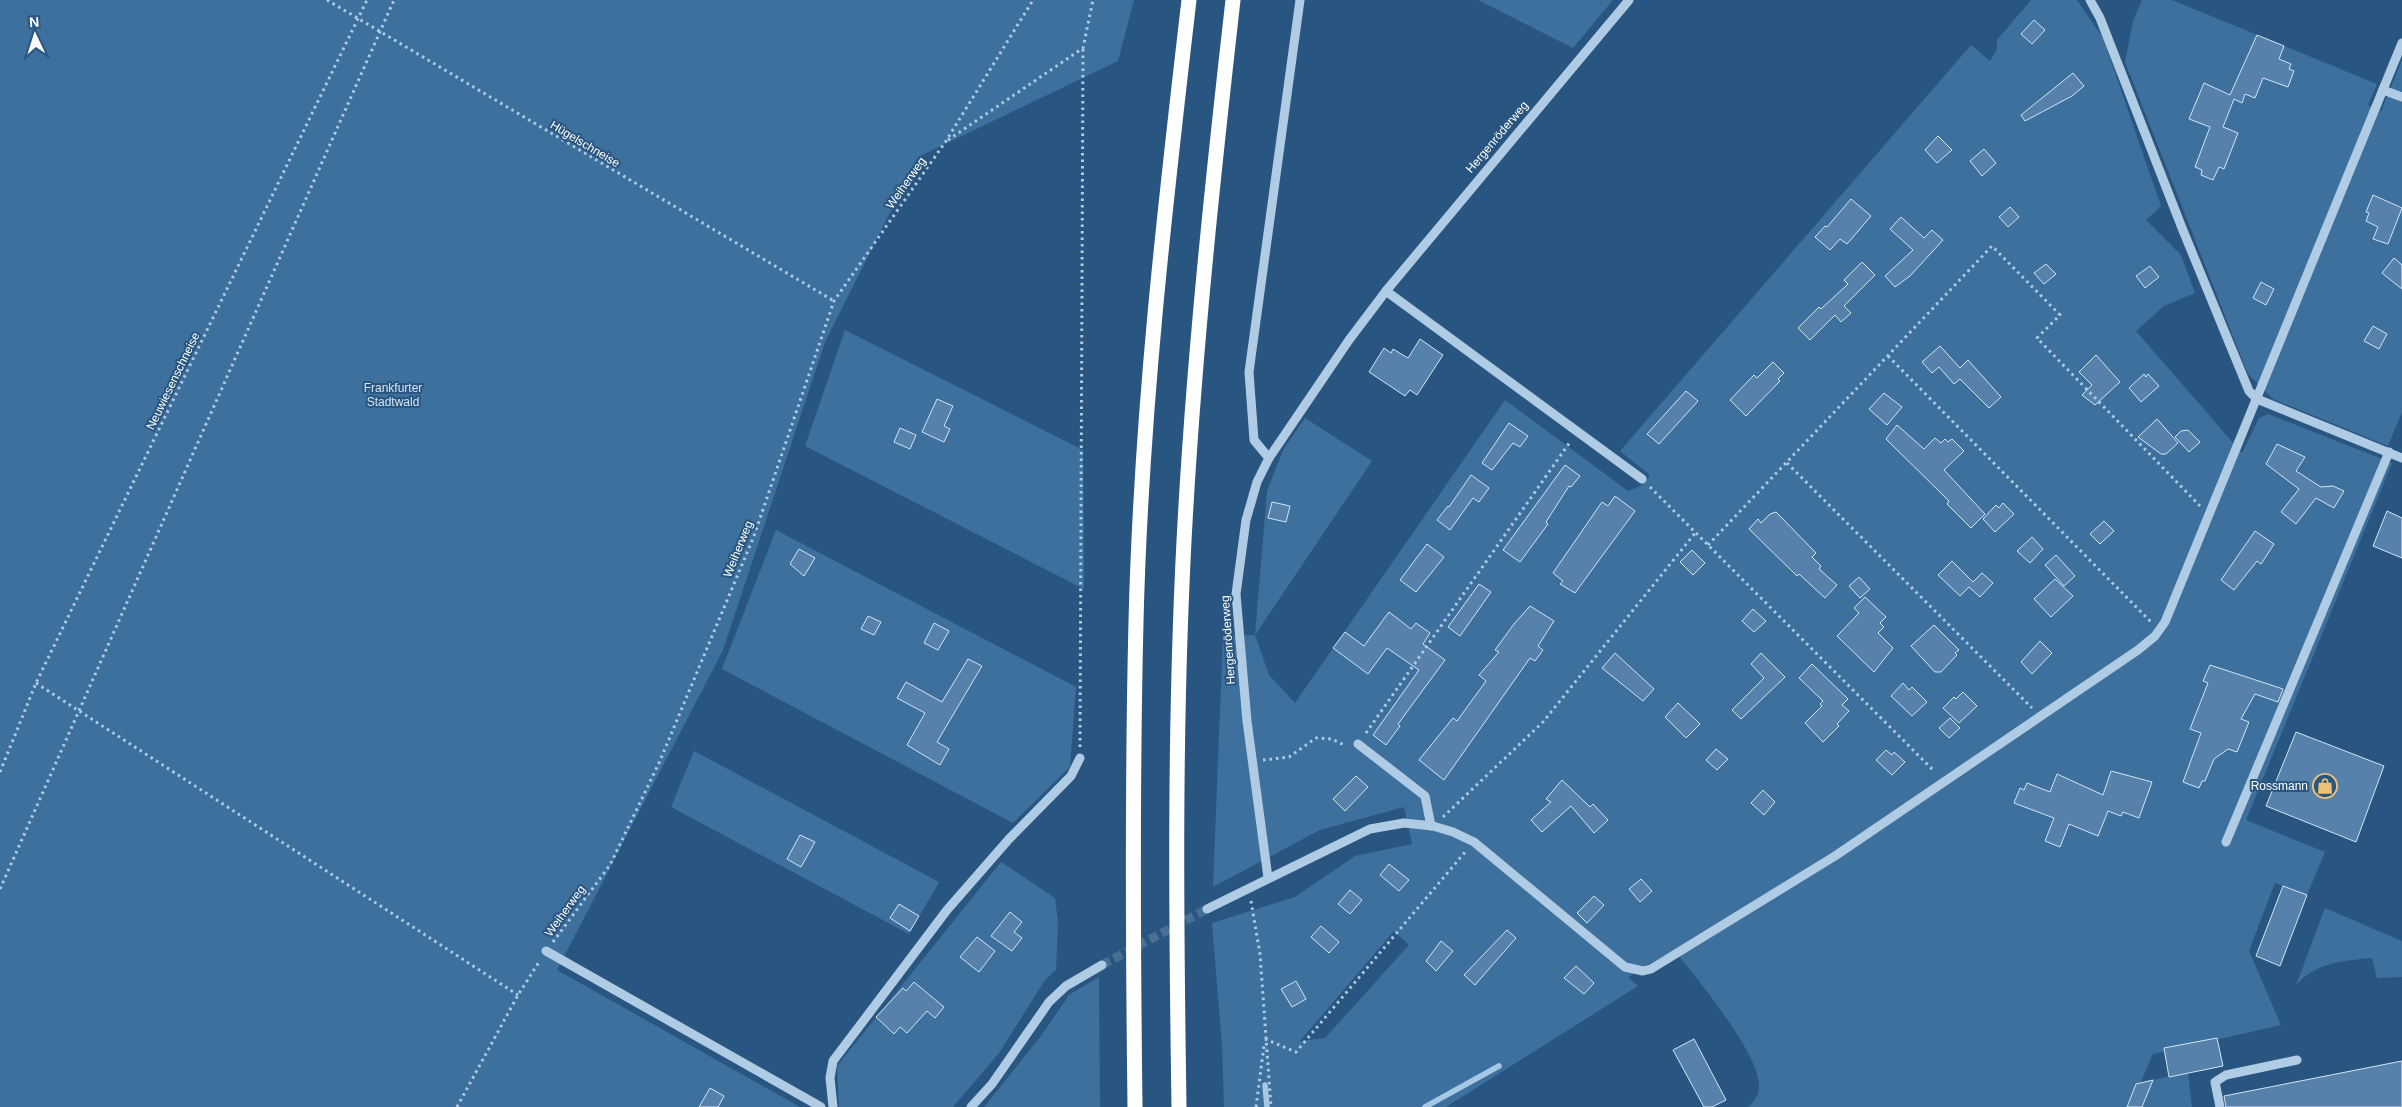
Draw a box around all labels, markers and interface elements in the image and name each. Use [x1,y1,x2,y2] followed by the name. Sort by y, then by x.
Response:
[10,10,60,60] north arrow
[28,14,40,30] text: N
[1463,98,1531,176] street label: Hergenröderweg
[548,118,623,170] street label: Hügelschneise
[883,154,929,212] street label: Weiherweg
[143,330,203,432] street label: Neuwiesenschneise
[364,381,422,409] park label: Frankfurter Stadtwald
[720,519,756,579] street label: Weiherweg
[1218,595,1238,685] street label: Hergenröderweg
[2312,773,2338,799] shop icon: Rossmann
[2251,779,2308,793] place label: Rossmann
[542,883,588,939] street label: Weiherweg

